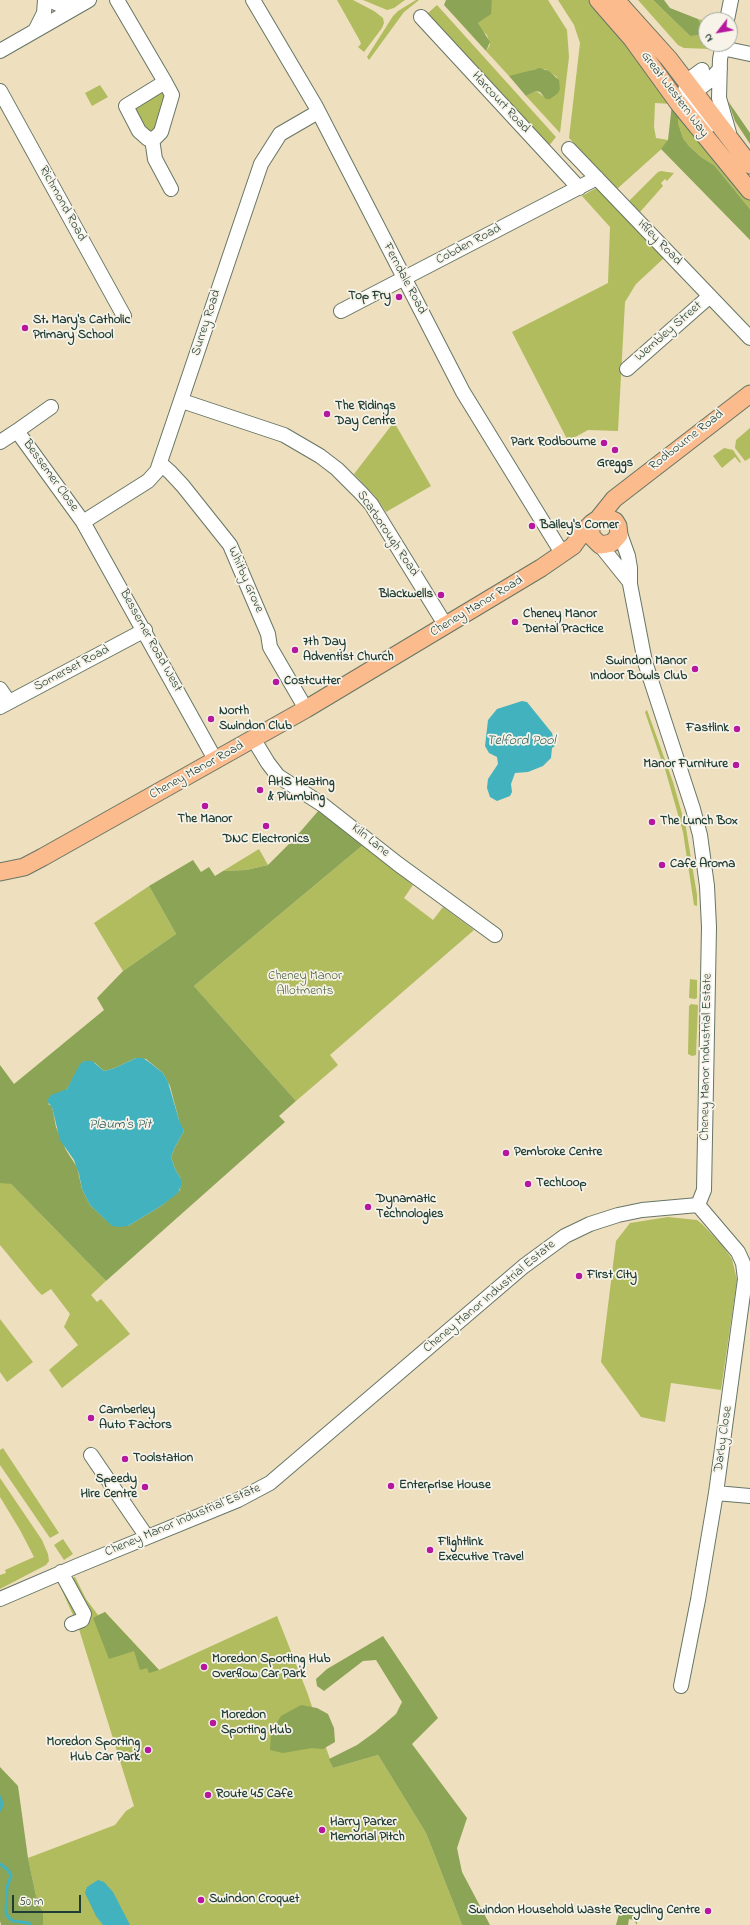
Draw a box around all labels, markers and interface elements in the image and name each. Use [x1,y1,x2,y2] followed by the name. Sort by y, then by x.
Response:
[698,12,738,52] north arrow
[700,30,717,45] text: N
[637,49,711,141] street label: Great Western Way
[468,69,532,137] street label: Harcourt Road
[35,164,89,244] street label: Richmond Road
[633,217,685,269] street label: Iffley Road
[434,221,504,269] street label: Cobden Road
[379,241,429,317] street label: Ferndale Road
[189,288,225,358] street label: Surrey Road
[348,289,391,305] place label: Top Fry
[394,292,404,302] marker: Top Fry
[632,299,706,365] street label: Wembley Street
[33,313,130,344] place label: St. Mary's Catholic Primary School
[20,323,30,333] marker: St. Mary's Catholic Primary School
[335,399,396,430] place label: The Ridings Day Centre
[647,407,727,475] street label: Rodbourne Road
[322,409,332,419] marker: The Ridings Day Centre
[511,435,596,451] place label: Park Rodbourne
[19,437,81,515] street label: Bessemer Close
[599,438,609,448] marker: Park Rodbourne
[610,445,620,455] marker: Greggs
[597,456,633,472] place label: Greggs
[353,488,421,580] street label: Scarborough Road
[540,518,619,534] place label: Bailey's Corner
[527,521,537,531] marker: Bailey's Corner
[224,545,266,615] street label: Whitby Grove
[428,573,526,641] street label: Cheney Manor Road
[115,587,185,695] street label: Bessemer Road West
[379,587,433,603] place label: Blackwells
[436,590,446,600] marker: Blackwells
[523,607,603,638] place label: Cheney Manor Dental Practice
[510,617,520,627] marker: Cheney Manor Dental Practice
[303,635,394,666] place label: 7th Day Adventist Church
[32,643,112,695] street label: Somerset Road
[290,645,300,655] marker: 7th Day Adventist Church
[590,654,687,685] place label: Swindon Manor Indoor Bowls Club
[690,664,700,674] marker: Swindon Manor Indoor Bowls Club
[284,674,341,690] place label: Costcutter
[271,677,281,687] marker: Costcutter
[219,704,292,735] place label: North Swindon Club
[206,714,216,724] marker: North Swindon Club
[686,721,729,737] place label: Fastlink
[732,724,742,734] marker: Fastlink
[486,734,556,750] water label: Telford Pool
[147,739,247,803] street label: Cheney Manor Road
[643,757,728,773] place label: Manor Furniture
[731,760,741,770] marker: Manor Furniture
[268,775,335,806] place label: AHS Heating & Plumbing
[255,785,265,795] marker: AHS Heating & Plumbing
[200,801,210,811] marker: The Manor
[178,812,232,828] place label: The Manor
[660,814,738,830] place label: The Lunch Box
[647,817,657,827] marker: The Lunch Box
[261,821,271,831] marker: DNC Electronics
[348,821,392,861] street label: Kiln Lane
[223,832,309,848] place label: DNC Electronics
[670,857,735,873] place label: Cafe Aroma
[657,860,667,870] marker: Cafe Aroma
[268,969,342,1000] park label: Cheney Manor Allotments
[698,973,716,1141] street label: Cheney Manor Industrial Estate
[89,1118,151,1134] water label: Plaum's Pit
[514,1145,602,1161] place label: Pembroke Centre
[501,1148,511,1158] marker: Pembroke Centre
[536,1176,587,1192] place label: TechLoop
[523,1179,533,1189] marker: TechLoop
[376,1192,444,1223] place label: Dynamatic Technologies
[363,1202,373,1212] marker: Dynamatic Technologies
[421,1237,559,1357] street label: Cheney Manor Industrial Estate
[587,1268,637,1284] place label: First City
[574,1271,584,1281] marker: First City
[99,1403,172,1434] place label: Camberley Auto Factors
[712,1405,736,1473] street label: Darby Close
[86,1413,96,1423] marker: Camberley Auto Factors
[133,1451,193,1467] place label: Toolstation
[120,1454,130,1464] marker: Toolstation
[80,1472,137,1503] place label: Speedy Hire Centre
[399,1478,491,1494] place label: Enterprise House
[103,1481,263,1561] street label: Cheney Manor Industrial Estate
[386,1481,396,1491] marker: Enterprise House
[140,1482,150,1492] marker: Speedy Hire Centre
[438,1535,524,1566] place label: Flightlink Executive Travel
[425,1545,435,1555] marker: Flightlink Executive Travel
[212,1652,330,1683] place label: Moredon Sporting Hub Overflow Car Park
[199,1662,209,1672] marker: Moredon Sporting Hub Overflow Car Park
[221,1708,291,1739] place label: Moredon Sporting Hub
[208,1718,218,1728] marker: Moredon Sporting Hub
[47,1735,140,1766] place label: Moredon Sporting Hub Car Park
[143,1745,153,1755] marker: Moredon Sporting Hub Car Park
[216,1787,293,1803] place label: Route 45 Cafe
[203,1790,213,1800] marker: Route 45 Cafe
[330,1815,405,1846] place label: Harry Parker Memorial Pitch
[317,1825,327,1835] marker: Harry Parker Memorial Pitch
[14,1887,83,1913] scale bar
[209,1892,299,1908] place label: Swindon Croquet
[19,1893,43,1911] text: 50 m
[196,1895,206,1905] marker: Swindon Croquet
[468,1903,700,1919] place label: Swindon Household Waste Recycling Centre
[703,1906,713,1916] marker: Swindon Household Waste Recycling Centre

